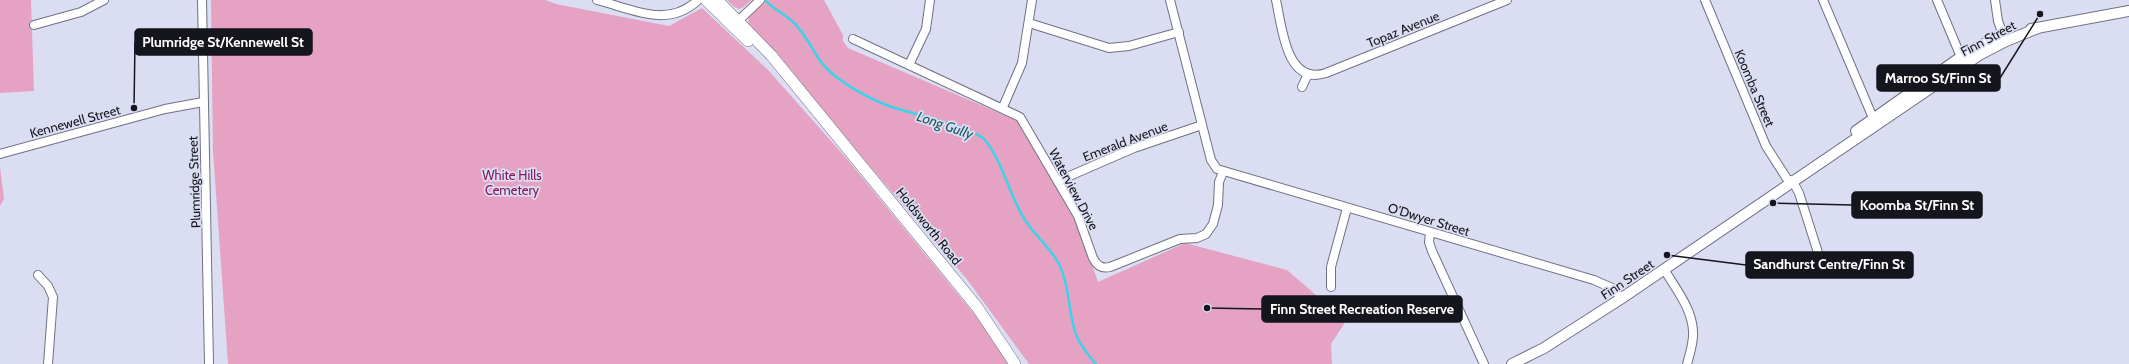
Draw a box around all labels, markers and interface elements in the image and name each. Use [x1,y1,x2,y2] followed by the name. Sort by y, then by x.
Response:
[1364,7,1442,51] street label: Topaz Avenue
[1958,16,2019,59] street label: Finn Street
[135,29,312,55] callout: Plumridge St/Kennewell St
[142,33,304,51] text: Plumridge St/Kennewell St
[1732,47,1779,130] street label: Koomba Street
[1877,65,2000,91] callout: Marroo St/Finn St
[1885,69,1991,87] text: Marroo St/Finn St
[28,101,123,141] street label: Kennewell Street
[914,107,976,143] water label: Long Gully
[1080,117,1170,165] street label: Emerald Avenue
[184,135,204,228] street label: Plumridge Street
[1046,145,1102,233] street label: Waterview Drive
[482,167,542,198] park label: White Hills Cemetery
[893,184,965,268] street label: Holdsworth Road
[1852,192,1982,218] callout: Koomba St/Finn St
[1860,196,1974,214] text: Koomba St/Finn St
[1386,199,1472,239] street label: O'Dwyer Street
[1746,252,1913,278] callout: Sandhurst Centre/Finn St
[1598,255,1657,303] street label: Finn Street
[1753,255,1905,273] text: Sandhurst Centre/Finn St
[1262,296,1462,322] callout: Finn Street Recreation Reserve
[1270,300,1454,318] text: Finn Street Recreation Reserve

